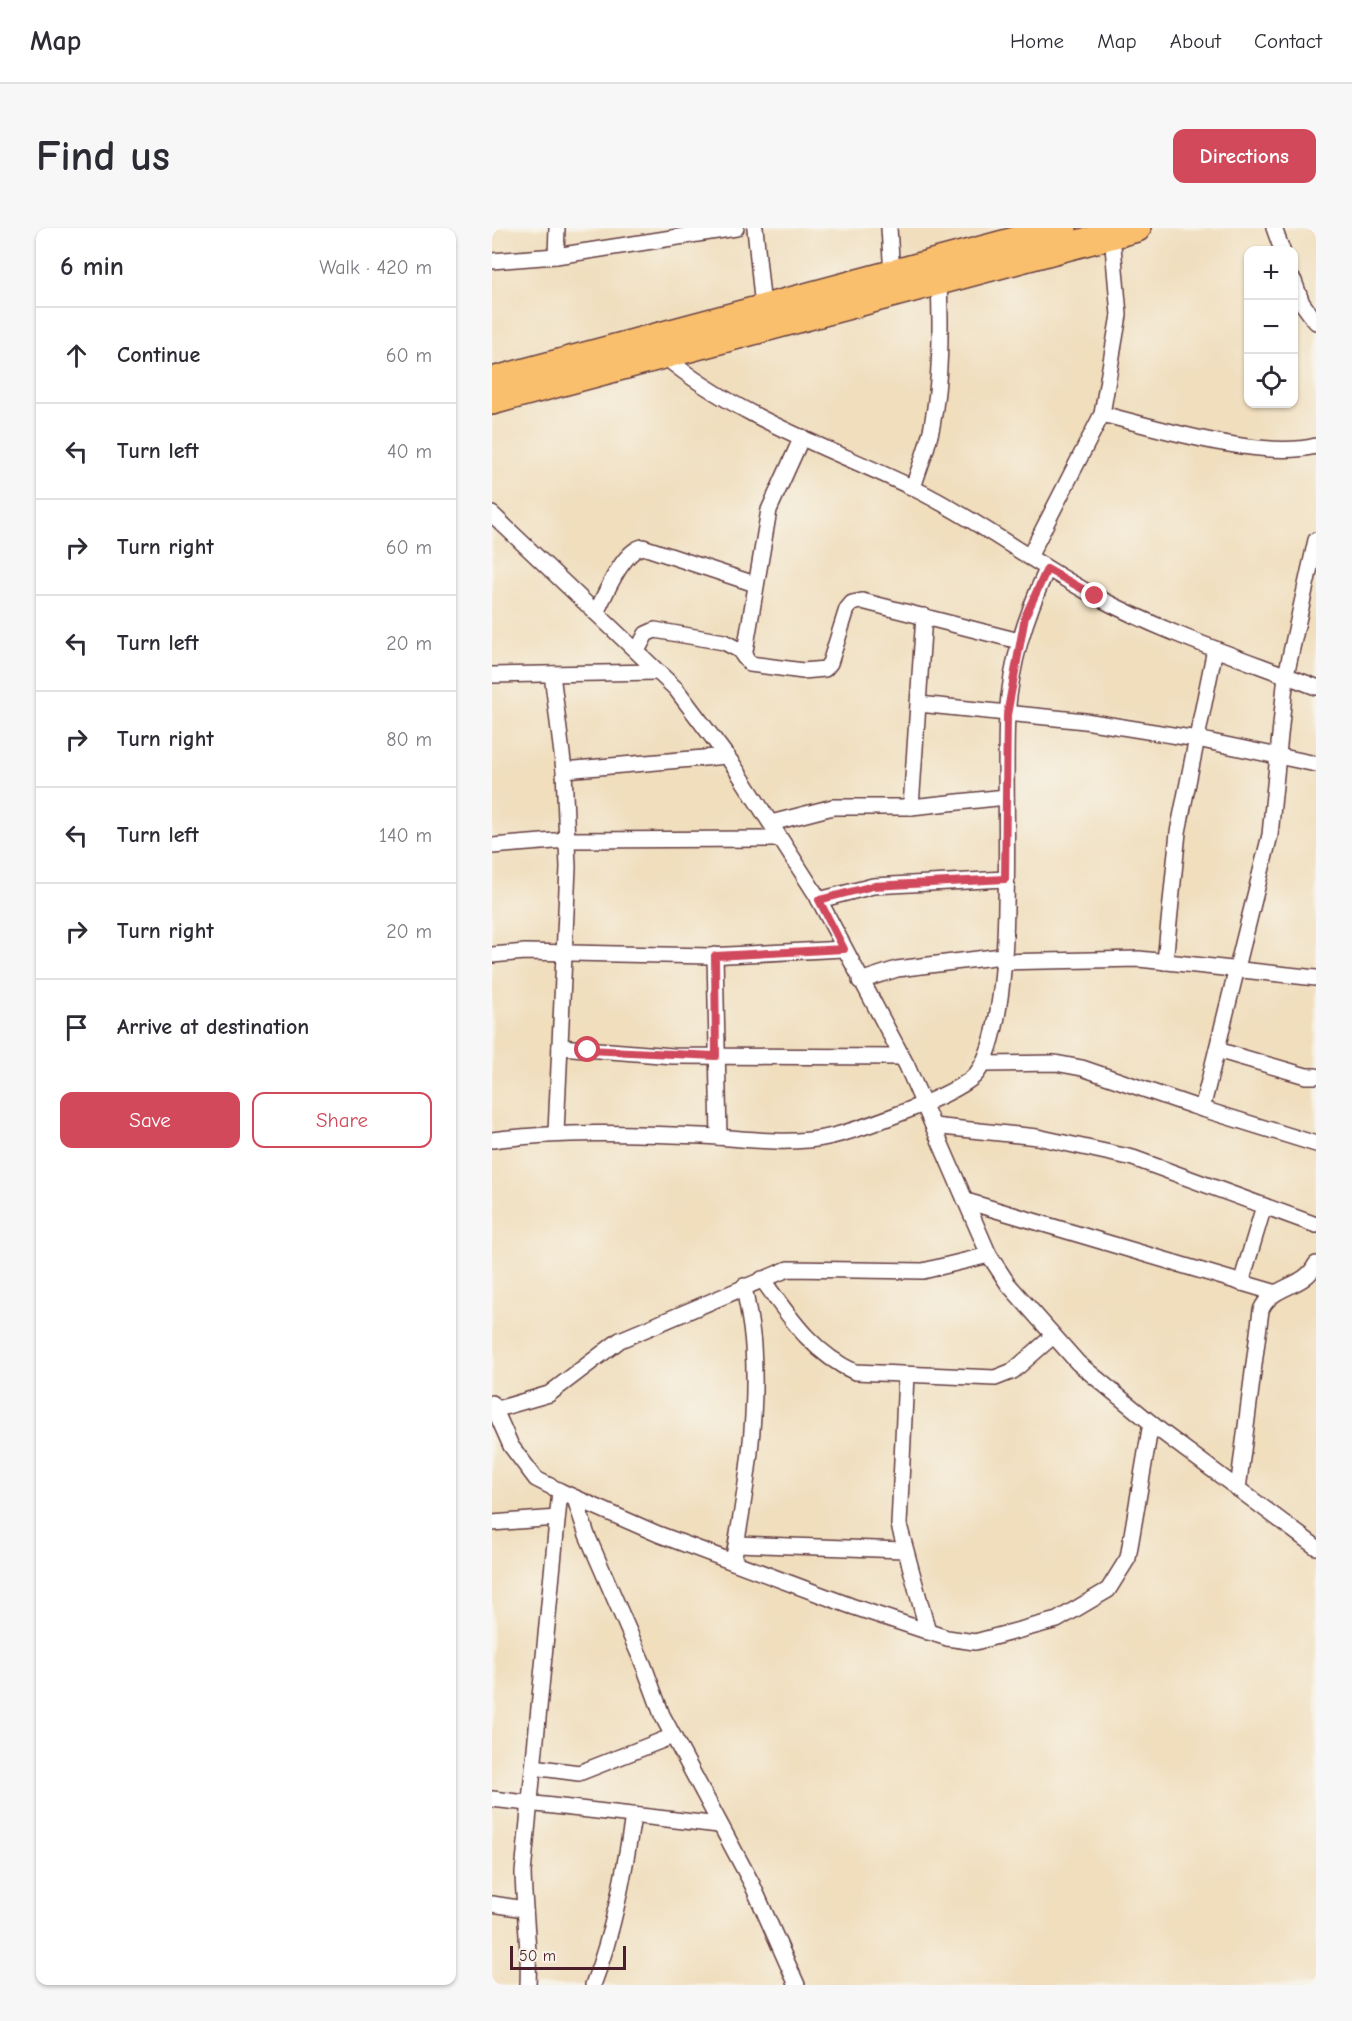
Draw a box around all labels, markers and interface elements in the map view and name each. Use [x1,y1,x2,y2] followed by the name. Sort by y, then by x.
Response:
[30,25,81,57] text: Map
[1010,29,1064,53] text: Home
[1097,29,1137,53] text: Map
[1170,29,1221,53] text: About
[1254,29,1322,53] text: Contact
[1173,129,1316,183] button: Directions
[36,132,170,181] text: Find us
[1244,246,1298,408] map controls
[1244,246,1298,300] button: +
[60,252,124,282] text: 6 min
[319,256,432,279] text: Walk · 420 m
[1244,300,1298,354] button: −
[60,339,93,372] icon: ahead
[117,342,200,368] text: Continue
[386,344,432,367] text: 60 m
[1244,354,1298,408] button: locate
[60,435,93,468] icon: left
[117,438,199,464] text: Turn left
[387,440,432,463] text: 40 m
[60,531,93,564] icon: right
[117,534,214,560] text: Turn right
[386,536,432,559] text: 60 m
[1081,582,1107,608] route end
[60,627,93,660] icon: left
[117,630,199,656] text: Turn left
[386,632,432,655] text: 20 m
[60,723,93,756] icon: right
[117,726,214,752] text: Turn right
[386,728,432,751] text: 80 m
[60,819,93,852] icon: left
[117,822,199,848] text: Turn left
[379,824,432,847] text: 140 m
[60,915,93,948] icon: right
[117,918,214,944] text: Turn right
[386,920,432,943] text: 20 m
[60,1011,93,1044] icon: arrive
[117,1014,309,1040] text: Arrive at destination
[574,1036,600,1062] route start
[60,1092,240,1148] button: Save
[252,1092,432,1148] button: Share
[510,1943,626,1970] scale bar
[519,1947,556,1965] text: 50 m

